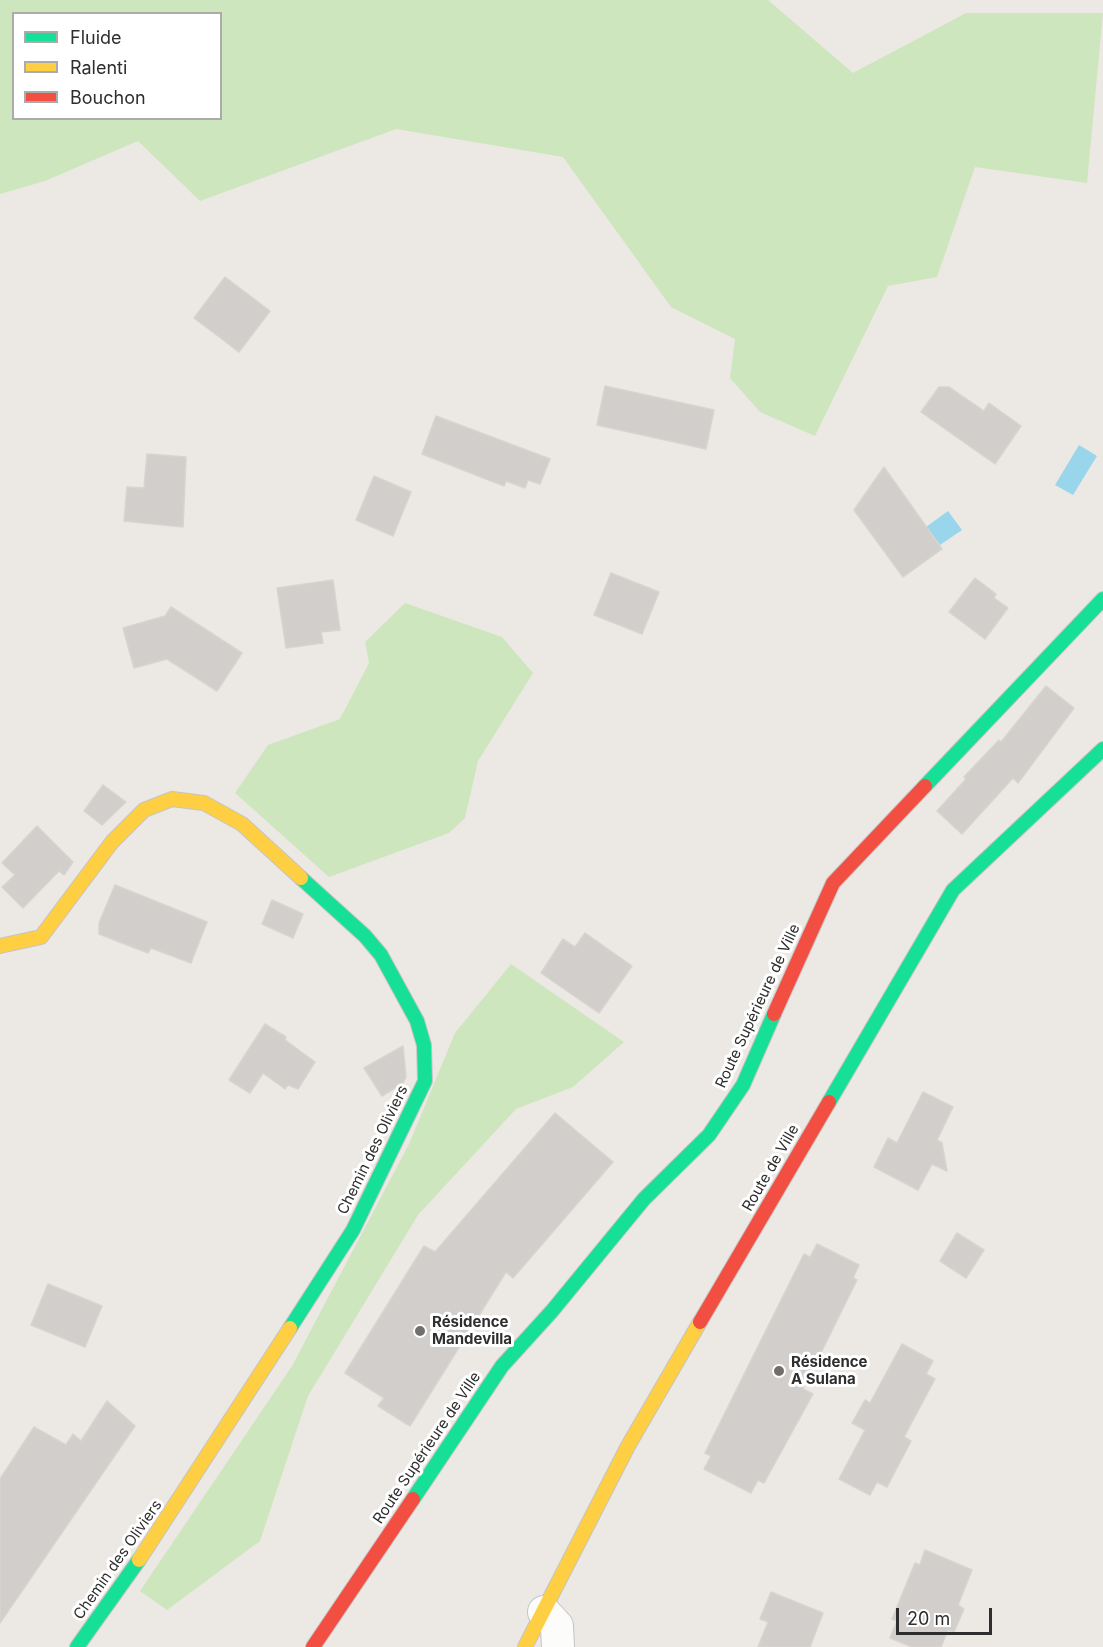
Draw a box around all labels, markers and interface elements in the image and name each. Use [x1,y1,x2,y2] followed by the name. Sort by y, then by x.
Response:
[12,12,222,120] legend
[70,27,122,48] text: Fluide
[70,57,127,78] text: Ralenti
[70,87,146,108] text: Bouchon
[712,921,804,1091] street label: Route Supérieure de Ville
[334,1082,412,1218] street label: Chemin des Oliviers
[739,1121,803,1215] street label: Route de Ville
[432,1313,512,1348] place label: Résidence Mandevilla
[413,1324,427,1338] marker: Résidence Mandevilla
[791,1353,868,1388] place label: Résidence A Sulana
[772,1364,786,1378] marker: Résidence A Sulana
[369,1369,485,1527] street label: Route Supérieure de Ville
[70,1497,166,1623] street label: Chemin des Oliviers
[899,1596,995,1634] scale bar
[907,1608,950,1629] text: 20 m

